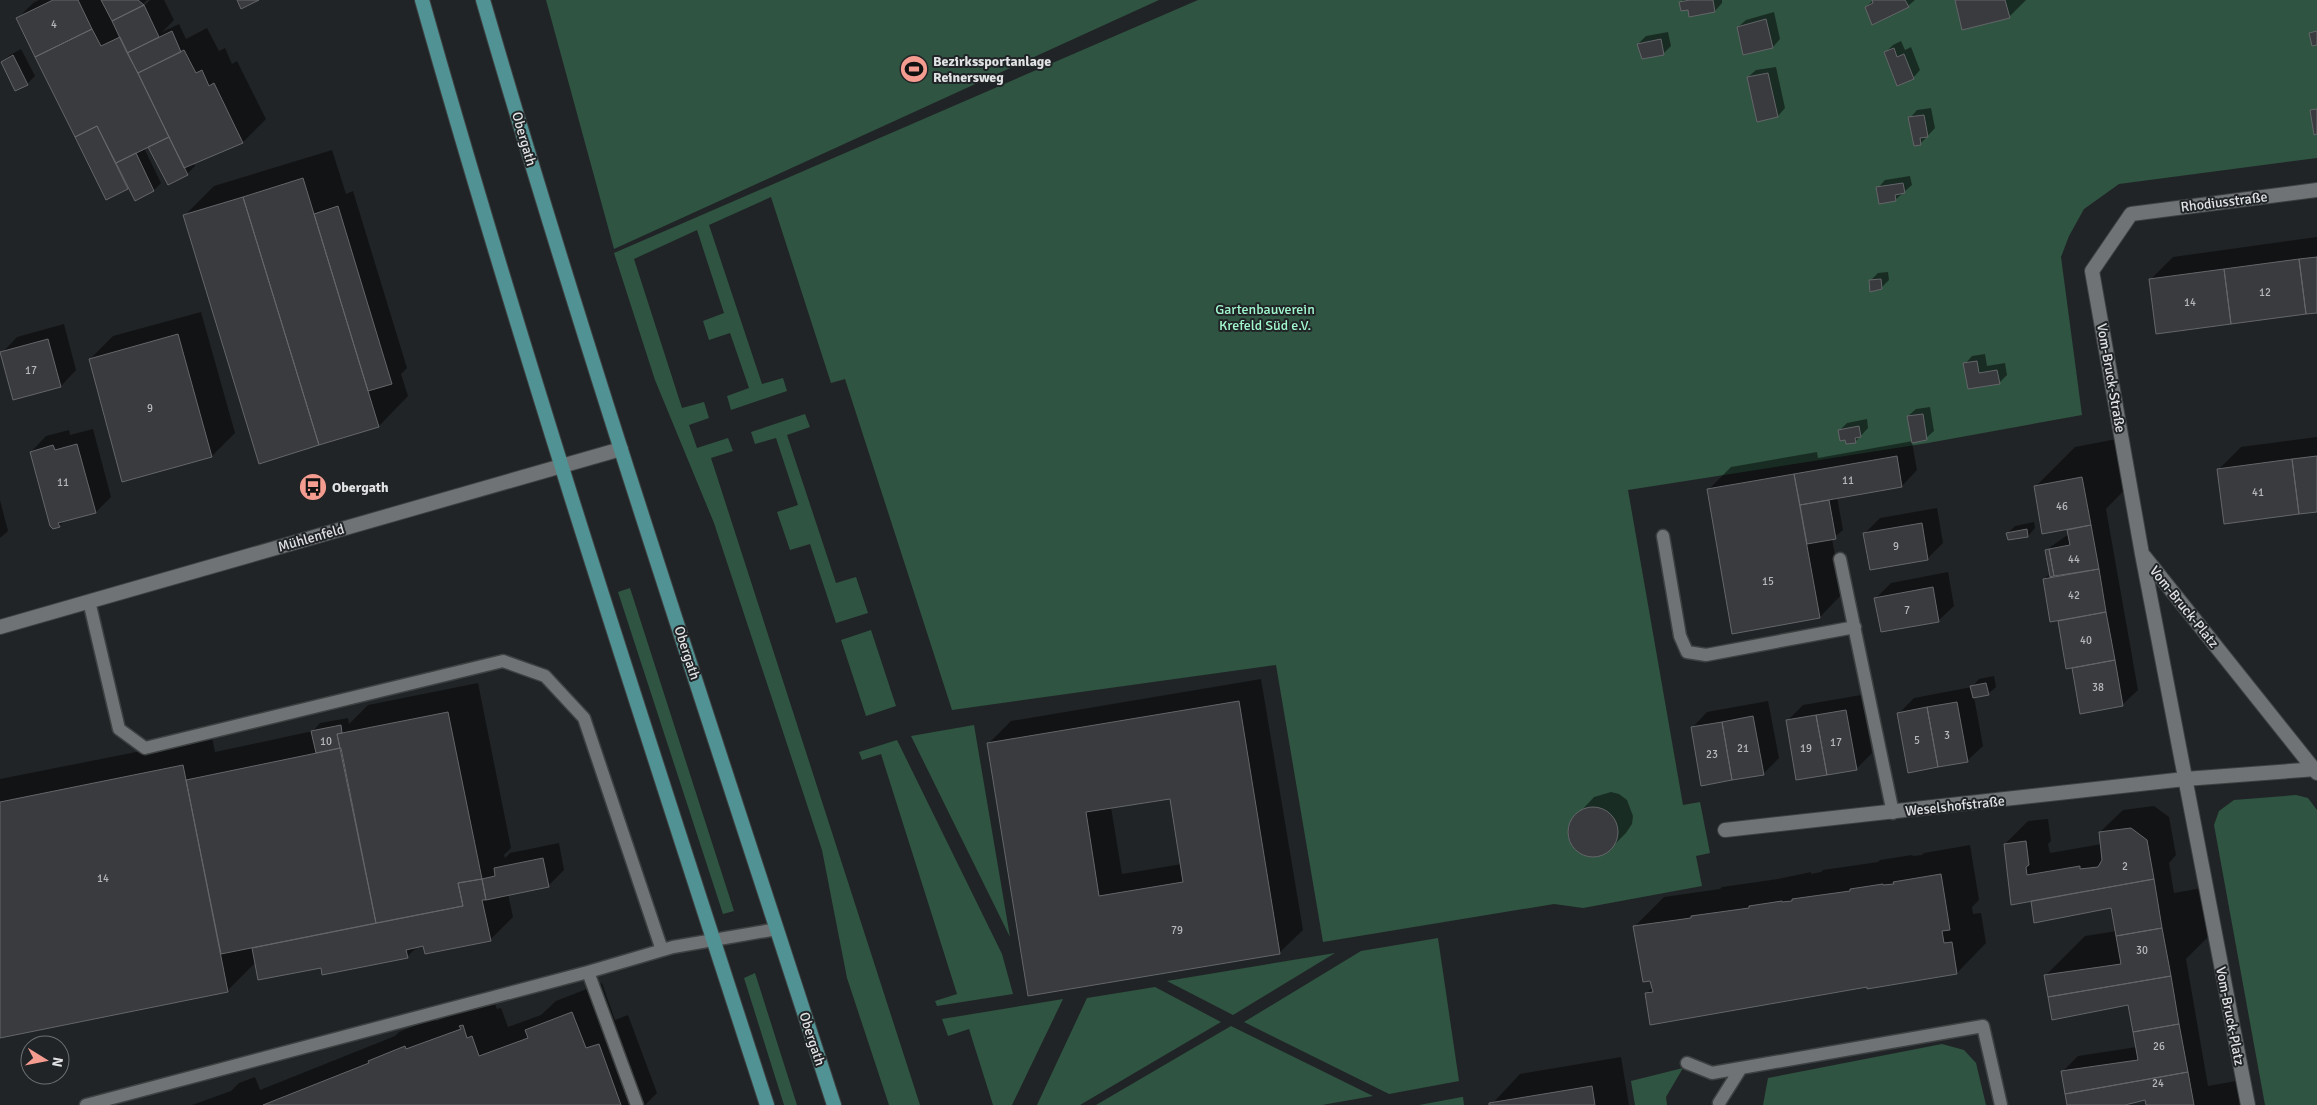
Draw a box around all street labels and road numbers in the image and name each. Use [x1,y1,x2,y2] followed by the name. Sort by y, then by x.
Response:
[508,110,540,168] street label: Obergath
[2180,188,2268,216] street label: Rhodiusstraße
[2093,322,2129,434] street label: Vom-Bruck-Straße
[276,520,346,556] street label: Mühlenfeld
[2146,563,2222,651] street label: Vom-Bruck-Platz
[670,624,704,682] street label: Obergath
[1904,792,2006,820] street label: Weselshofstraße
[2212,965,2248,1067] street label: Vom-Bruck-Platz
[795,1010,829,1068] street label: Obergath

